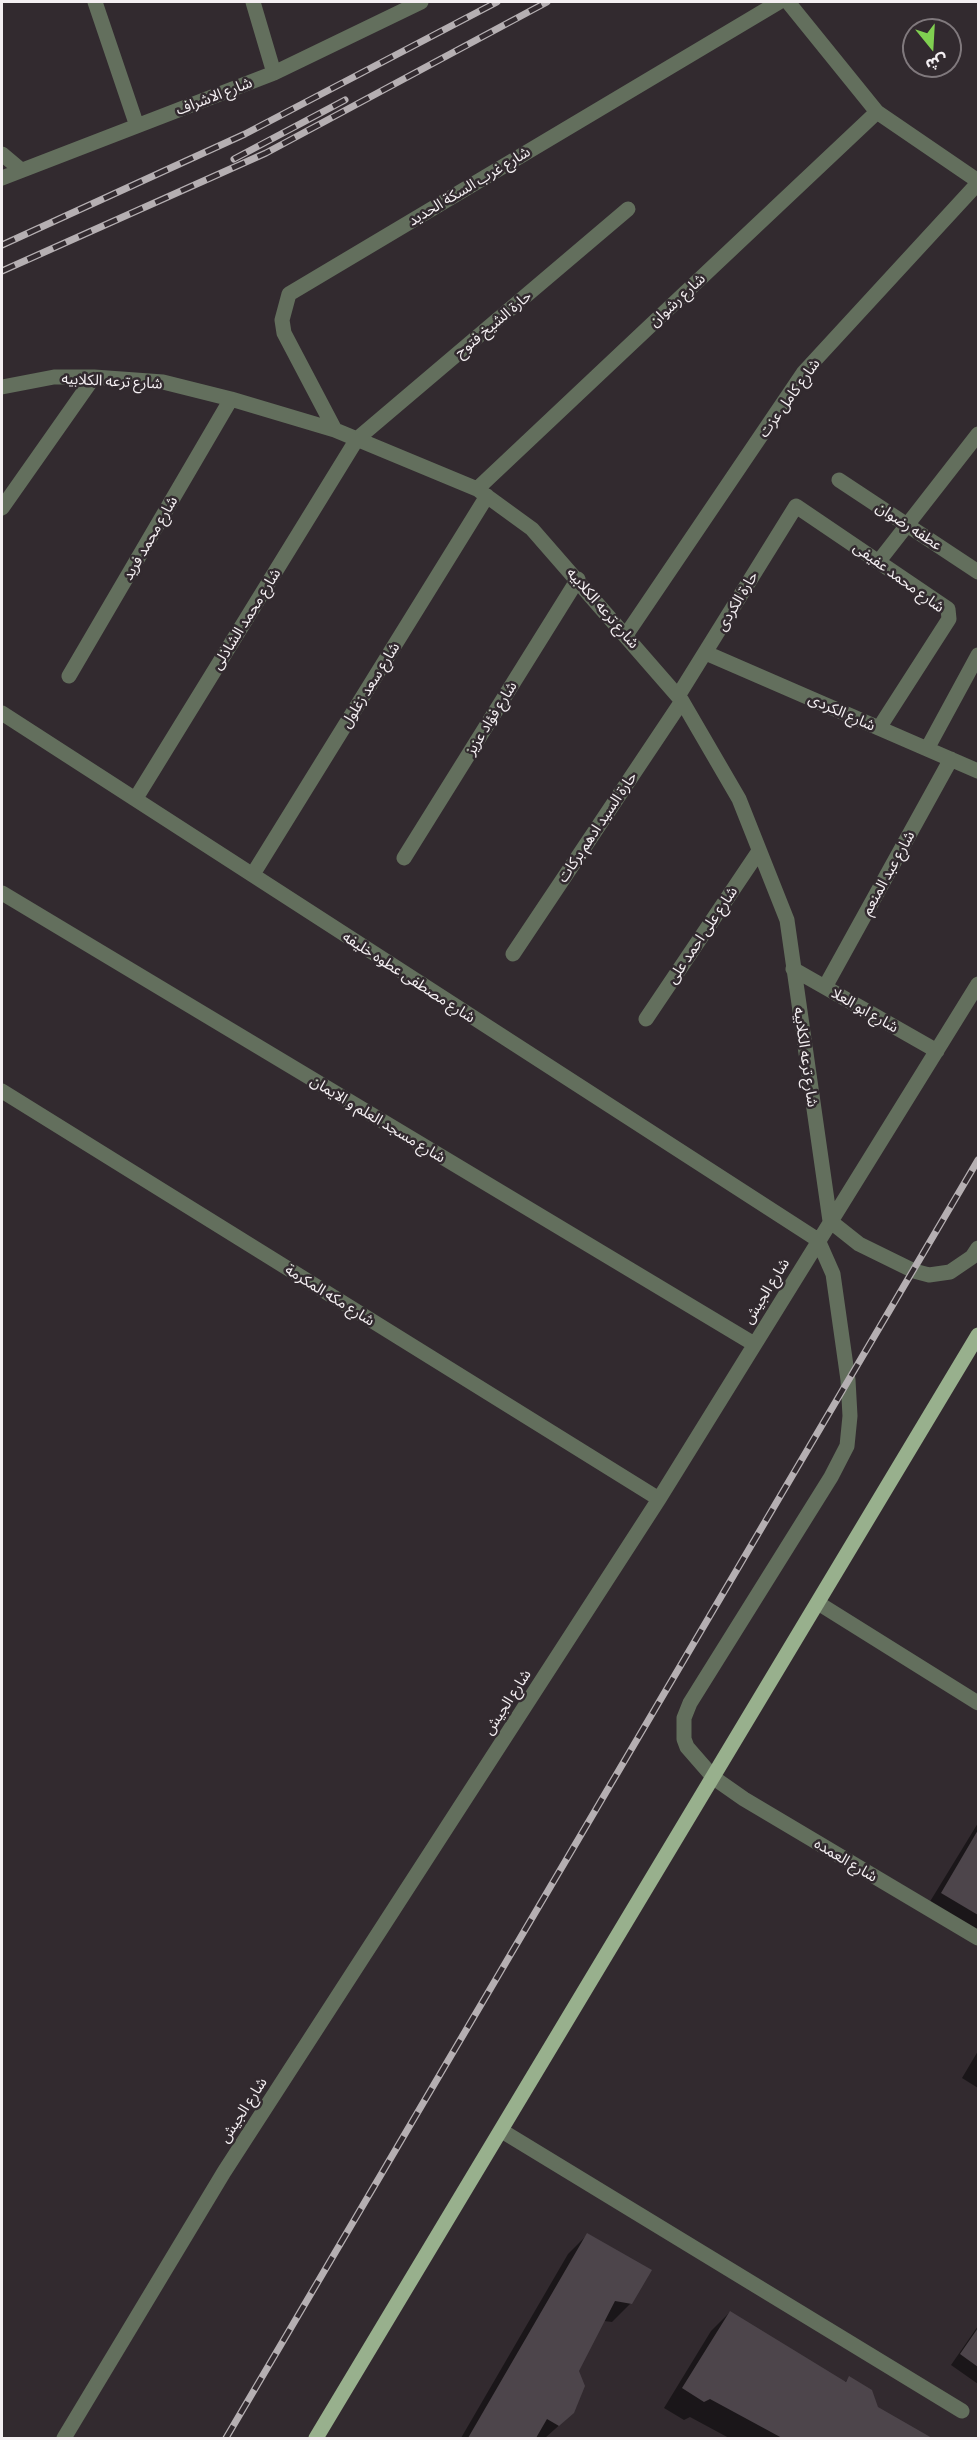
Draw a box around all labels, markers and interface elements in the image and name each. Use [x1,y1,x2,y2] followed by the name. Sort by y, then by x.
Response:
[902,18,962,78] north arrow
[924,51,950,76] text: ش
[173,73,255,119] street label: شارع الاشراف
[405,142,533,230] street label: شارع غرب السكة الحديد
[645,270,709,330] street label: شارع رشوان
[451,287,535,361] street label: حارة الشيخ فتوح
[754,355,824,441] street label: شارع كامل عزت
[61,369,163,393] street label: شارع ترعه الكلابيه
[119,493,181,583] street label: شارع محمد فريد
[872,498,946,554] street label: عطفه رضوان
[850,538,948,616] street label: شارع محمد عفيفى
[563,564,643,652] street label: شارع ترعه الكلابيه
[208,565,284,673] street label: شارع محمد الشاذلى
[712,568,762,634] street label: حارة الكردى
[337,639,403,731] street label: شارع سعد زغلول
[461,678,521,758] street label: شارع فؤاد عزيز
[806,689,878,735] street label: شارع الكردى
[553,768,641,886] street label: حارة السيد ادهم بركات
[857,828,919,918] street label: شارع عبد المنعم
[663,883,741,987] street label: شارع على احمد على
[339,927,479,1027] street label: شارع مصطفى عطوه خليفه
[828,984,902,1036] street label: شارع ابو العلا
[790,1006,822,1108] street label: شارع ترعه الكلابيه
[307,1072,449,1166] street label: شارع مسجد العلم و الايمان
[739,1255,793,1327] street label: شارع الجيش
[282,1260,378,1330] street label: شارع مكه المكرمة
[479,1666,535,1738] street label: شارع الجيش
[811,1834,881,1886] street label: شارع العمده
[215,2074,271,2146] street label: شارع الجيش

